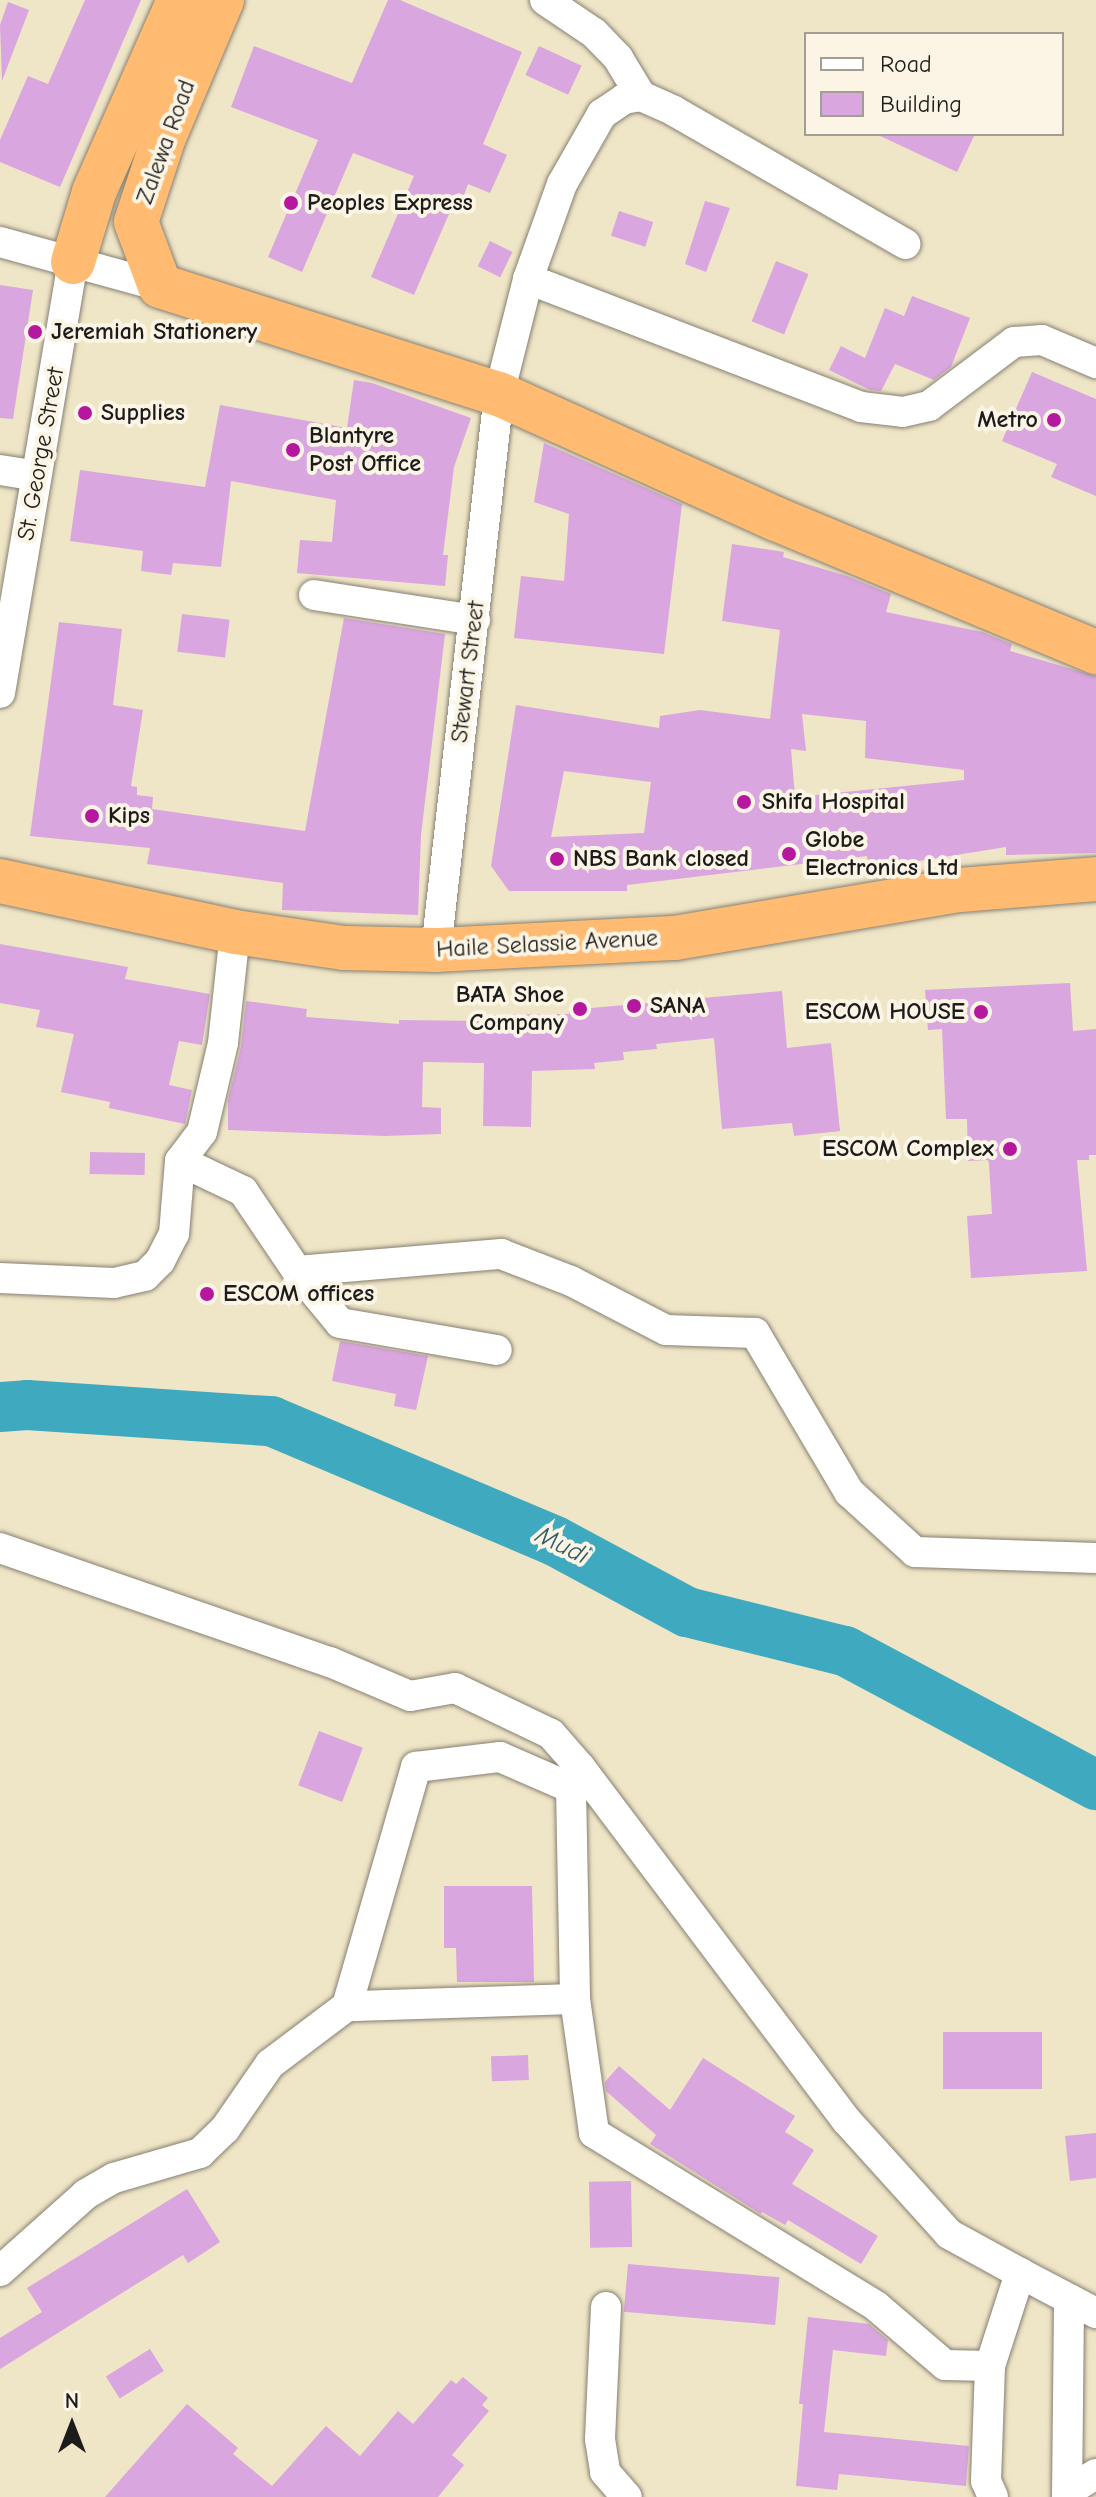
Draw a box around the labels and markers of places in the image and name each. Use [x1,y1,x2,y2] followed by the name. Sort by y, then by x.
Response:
[307,189,473,217] place label: Peoples Express
[282,194,300,212] marker: Peoples Express
[51,318,257,346] place label: Jeremiah Stationery
[26,323,44,341] marker: Jeremiah Stationery
[101,399,185,427] place label: Supplies
[76,404,94,422] marker: Supplies
[977,406,1038,434] place label: Metro
[1045,411,1063,429] marker: Metro
[309,422,421,478] place label: Blantyre Post Office
[284,441,302,459] marker: Blantyre Post Office
[762,788,905,816] place label: Shifa Hospital
[733,791,755,813] marker: Shifa Hospital
[108,802,150,830] place label: Kips
[83,807,101,825] marker: Kips
[805,826,959,882] place label: Globe Electronics Ltd
[573,845,749,873] place label: NBS Bank closed
[780,845,798,863] marker: Globe Electronics Ltd
[548,850,566,868] marker: NBS Bank closed
[456,981,564,1037] place label: BATA Shoe Company
[650,992,705,1020] place label: SANA
[625,997,643,1015] marker: SANA
[805,998,965,1026] place label: ESCOM HOUSE
[571,1000,589,1018] marker: BATA Shoe Company
[972,1003,990,1021] marker: ESCOM HOUSE
[822,1135,994,1163] place label: ESCOM Complex
[1001,1140,1019,1158] marker: ESCOM Complex
[223,1280,374,1308] place label: ESCOM offices
[198,1285,216,1303] marker: ESCOM offices

